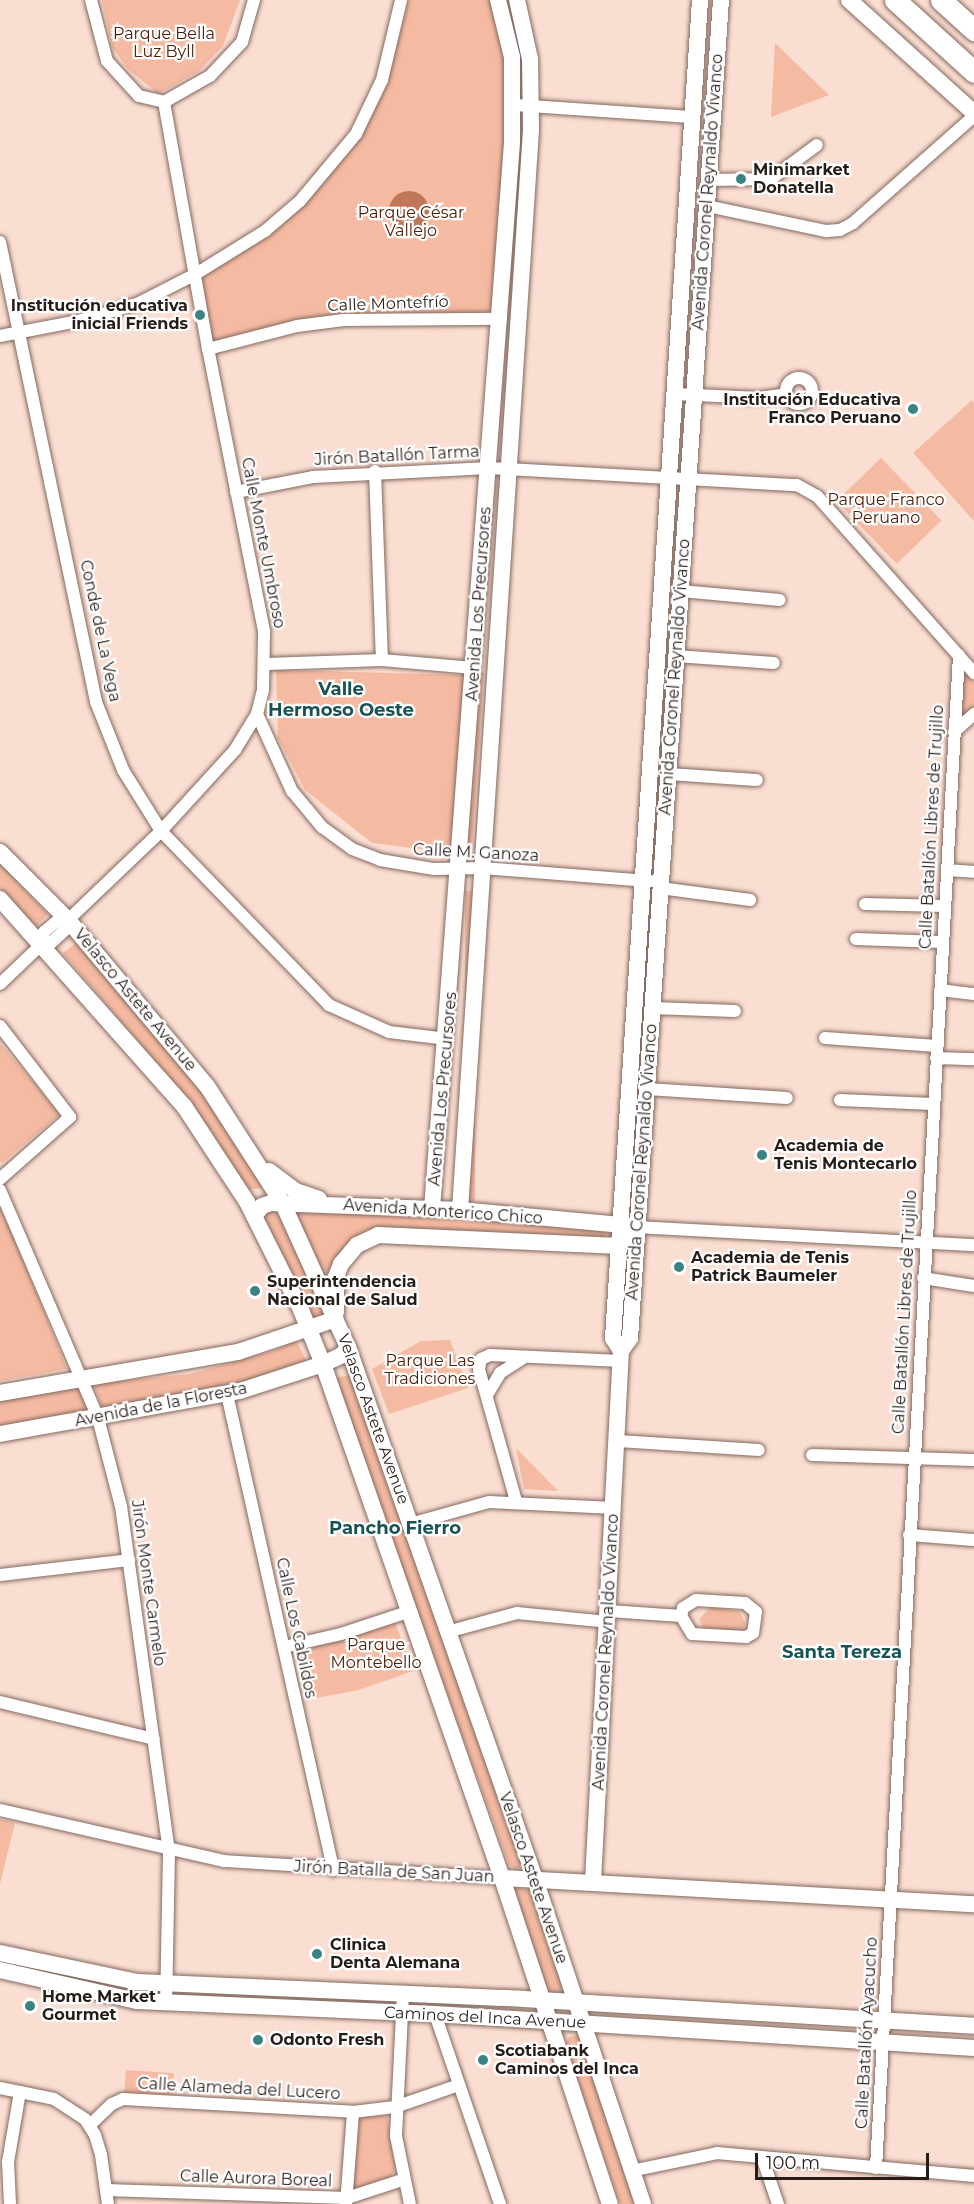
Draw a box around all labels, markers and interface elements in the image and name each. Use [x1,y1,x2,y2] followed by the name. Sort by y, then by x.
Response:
[113,24,215,62] park label: Parque Bella Luz Byll
[689,53,727,331] street label: Avenida Coronel Reynaldo Vivanco
[753,160,850,198] place label: Minimarket Donatella
[734,172,748,186] marker: Minimarket Donatella
[358,203,464,241] park label: Parque César Vallejo
[327,292,449,316] street label: Calle Montefrío
[11,296,188,334] place label: Institución educativa inicial Friends
[193,308,207,322] marker: Institución educativa inicial Friends
[723,390,901,428] place label: Institución Educativa Franco Peruano
[906,402,920,416] marker: Institución Educativa Franco Peruano
[314,442,480,470] street label: Jirón Batallón Tarma
[237,456,289,630] street label: Calle Monte Umbroso
[827,490,945,528] park label: Parque Franco Peruano
[463,506,495,702] street label: Avenida Los Precursores
[656,538,694,816] street label: Avenida Coronel Reynaldo Vivanco
[76,558,124,704] street label: Conde de La Vega
[268,679,414,722] district label: Valle Hermoso Oeste
[916,704,948,950] street label: Calle Batallón Libres de Trujillo
[413,840,539,866] street label: Calle M. Ganoza
[70,925,200,1075] street label: Velasco Astete Avenue
[425,991,461,1187] street label: Avenida Los Precursores
[623,1023,661,1301] street label: Avenida Coronel Reynaldo Vivanco
[774,1136,917,1174] place label: Academia de Tenis Montecarlo
[755,1148,769,1162] marker: Academia de Tenis Montecarlo
[889,1189,921,1435] street label: Calle Batallón Libres de Trujillo
[343,1195,543,1229] street label: Avenida Monterico Chico
[691,1248,849,1286] place label: Academia de Tenis Patrick Baumeler
[672,1260,686,1274] marker: Academia de Tenis Patrick Baumeler
[267,1272,417,1310] place label: Superintendencia Nacional de Salud
[248,1284,262,1298] marker: Superintendencia Nacional de Salud
[333,1331,413,1507] street label: Velasco Astete Avenue
[385,1351,475,1389] park label: Parque Las Tradiciones
[73,1379,249,1431] street label: Avenida de la Floresta
[127,1499,169,1667] street label: Jirón Monte Carmelo
[589,1513,623,1791] street label: Avenida Coronel Reynaldo Vivanco
[329,1517,461,1539] district label: Pancho Fierro
[272,1556,320,1700] street label: Calle Los Cabildos
[330,1635,422,1673] park label: Parque Montebello
[782,1641,902,1663] district label: Santa Tereza
[495,1790,571,1966] street label: Velasco Astete Avenue
[293,1857,495,1887] street label: Jirón Batalla de San Juan
[330,1935,460,1973] place label: Clinica Denta Alemana
[852,1936,882,2130] street label: Calle Batallón Ayacucho
[308,1945,326,1963] marker: Clinica Denta Alemana
[42,1987,156,2025] place label: Home Market Gourmet
[23,1999,37,2013] marker: Home Market Gourmet
[383,2003,587,2033] street label: Caminos del Inca Avenue
[270,2030,384,2050] place label: Odonto Fresh
[251,2033,265,2047] marker: Odonto Fresh
[495,2041,639,2079] place label: Scotiabank Caminos del Inca
[476,2053,490,2067] marker: Scotiabank Caminos del Inca
[137,2074,341,2104] street label: Calle Alameda del Lucero
[758,2141,932,2179] scale bar
[766,2152,820,2174] text: 100 m
[180,2167,332,2191] street label: Calle Aurora Boreal

